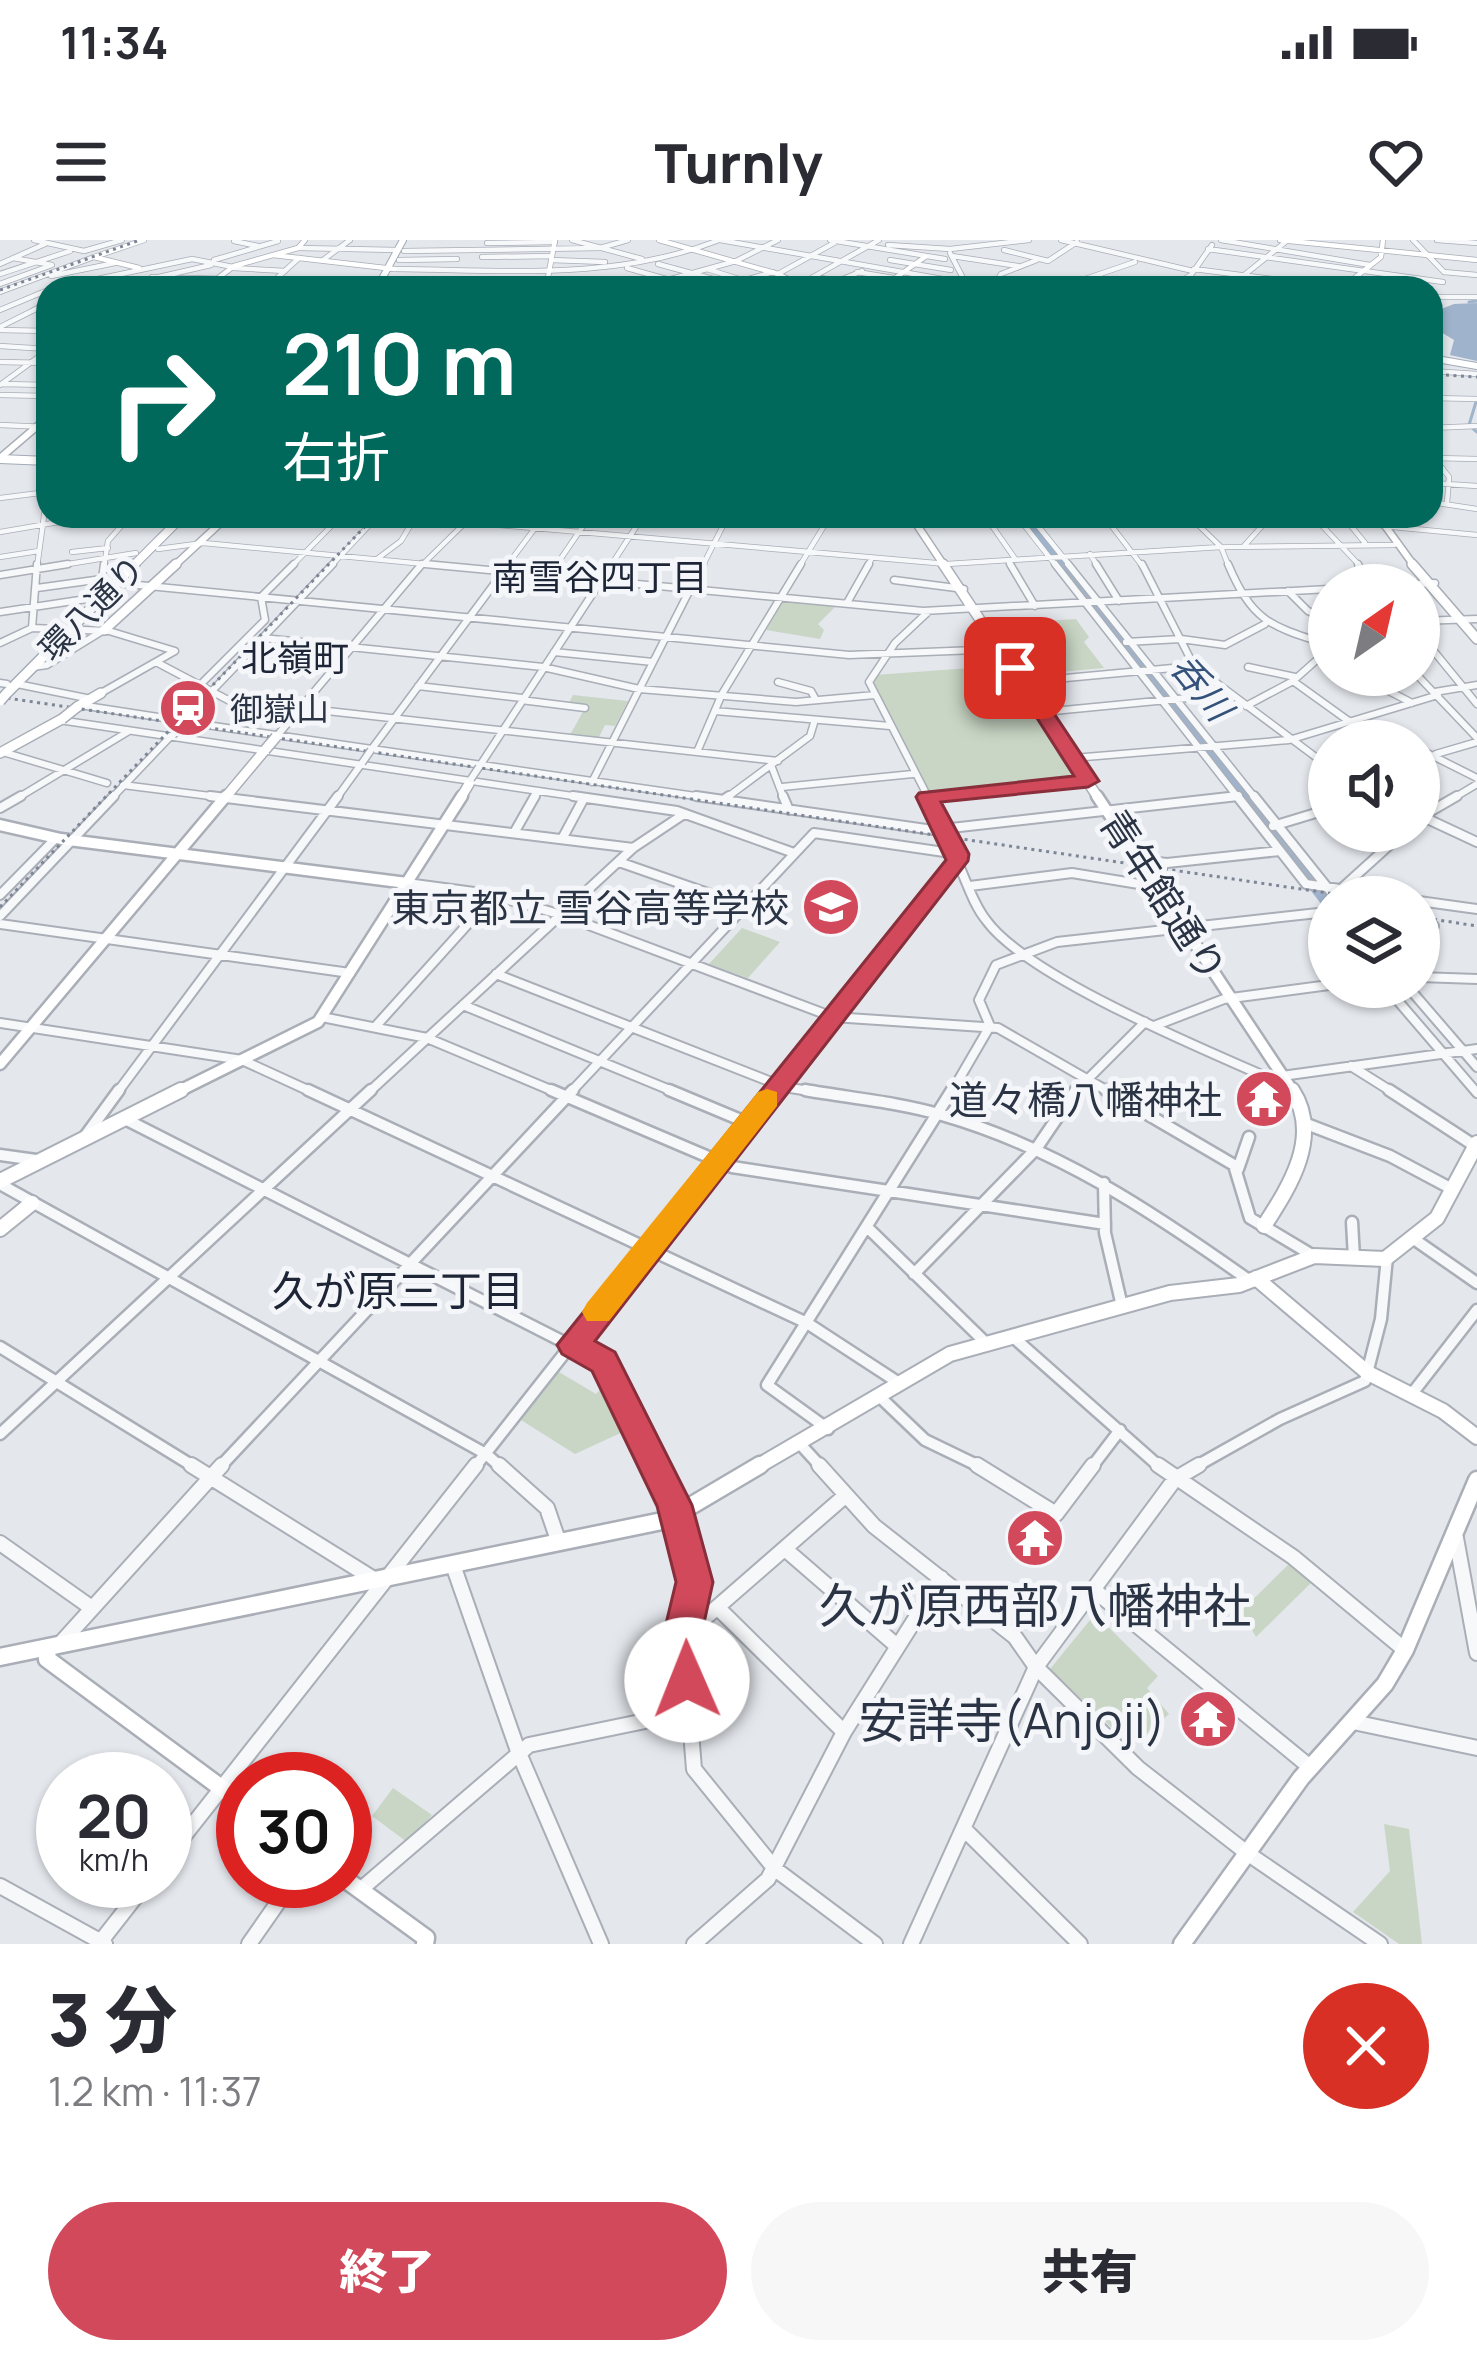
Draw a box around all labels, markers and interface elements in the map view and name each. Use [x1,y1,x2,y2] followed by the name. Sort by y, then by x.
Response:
[60,11,168,73] text: 11:34
[655,125,822,199] text: Turnly
[48,129,114,195] icon: menu
[1363,129,1429,195] icon: heart
[282,305,516,420] text: 210 m
[84,324,240,480] icon: right
[282,419,390,493] text: 右折
[28,545,154,671] street label: 環八通り
[492,552,708,601] district label: 南雪谷四丁目
[1308,564,1440,696] north arrow
[1308,564,1440,1008] map controls
[964,617,1066,719] pin
[241,633,349,682] district label: 北嶺町
[982,635,1048,701] icon: arrive
[1160,644,1246,733] water label: 呑川
[157,677,219,739] station icon: 御嶽山
[230,686,329,731] place label: 御嶽山
[1308,720,1440,852] button: sound
[1088,799,1240,991] street label: 青年館通り
[800,876,862,938] school or university icon: 東京都立 雪谷高等学校
[1308,876,1440,1008] button: layers
[391,880,789,934] place label: 東京都立 雪谷高等学校
[1233,1068,1295,1130] temple icon: 道々橋八幡神社
[949,1072,1222,1126] place label: 道々橋八幡神社
[272,1261,524,1319] district label: 久が原三丁目
[1004,1507,1066,1569] temple icon: 久が原西部八幡神社
[819,1572,1251,1637] place label: 久が原西部八幡神社
[624,1617,750,1743] position arrow
[859,1687,1166,1752] place label: 安詳寺(Anjoji)
[1177,1688,1239,1750] temple icon: 安詳寺(Anjoji)
[216,1752,372,1908] speed limit sign: 30
[76,1774,152,1856] text: 20
[79,1839,149,1880] text: km/h
[48,1969,177,2068] text: 3 分
[1303,1983,1429,2109] button: close
[48,2064,262,2118] text: 1.2 km · 11:37
[48,2202,727,2340] button: 終了
[751,2202,1429,2340] button: 共有

